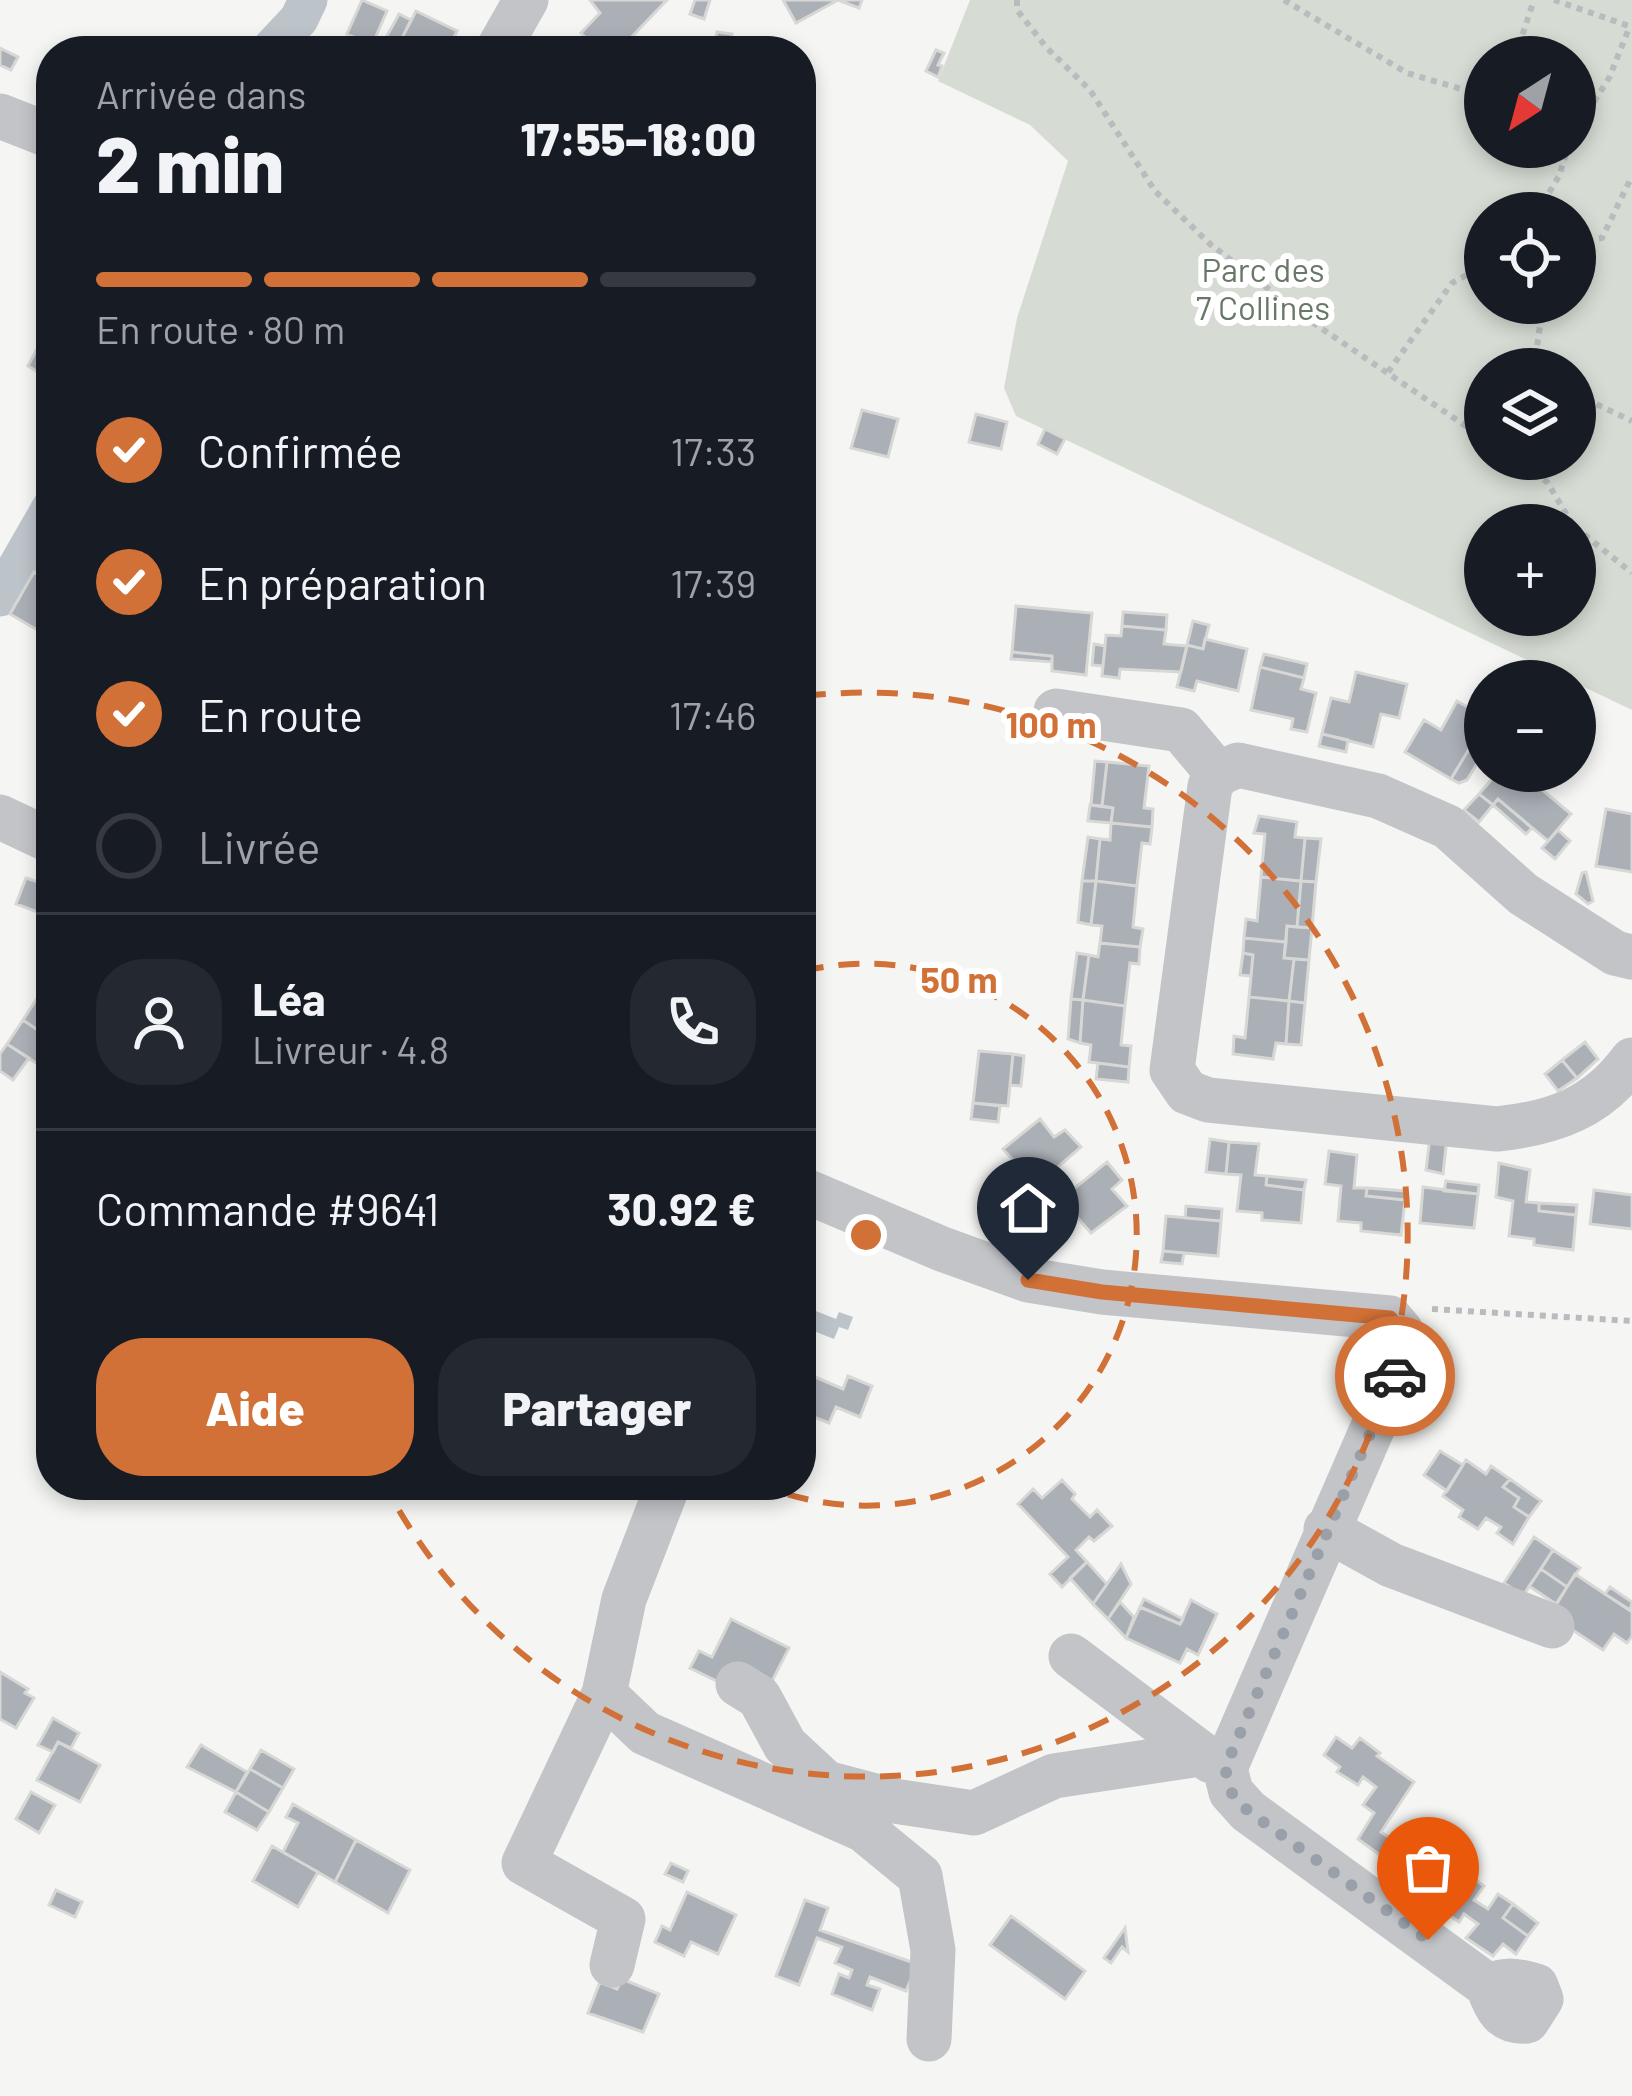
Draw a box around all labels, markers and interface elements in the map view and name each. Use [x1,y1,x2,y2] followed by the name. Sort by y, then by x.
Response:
[1464,36,1596,168] north arrow
[1464,36,1596,792] map controls
[96,70,306,117] text: Arrivée dans
[521,111,756,165] text: 17:55–18:00
[96,115,284,209] text: 2 min
[1464,192,1596,324] button: locate
[1196,249,1330,327] park label: Parc des 7 Collines
[96,305,345,352] text: En route · 80 m
[1464,348,1596,480] button: layers
[96,417,162,483] icon: check
[198,423,403,477] text: Confirmée
[671,427,756,474] text: 17:33
[1464,504,1596,636] button: +
[96,549,162,615] icon: check
[198,555,487,609] text: En préparation
[670,559,756,606] text: 17:39
[1464,660,1596,792] button: −
[96,681,162,747] icon: check
[198,687,363,741] text: En route
[669,691,756,738] text: 17:46
[1005,702,1097,745] text: 100 m
[198,819,321,873] text: Livrée
[920,957,998,1000] text: 50 m
[96,959,222,1085] button: person
[630,959,756,1085] button: phone
[252,971,326,1025] text: Léa
[252,1025,449,1072] text: Livreur · 4.8
[977,1157,1079,1280] pin
[995,1175,1061,1241] icon: home
[96,1181,439,1235] text: Commande #9641
[607,1181,756,1235] text: 30.92 €
[845,1214,887,1256] centre of rings
[1335,1316,1455,1436] courier
[96,1338,414,1476] button: Aide
[438,1338,756,1476] button: Partager
[1362,1343,1428,1409] icon: car
[1377,1817,1479,1940] pin
[1395,1835,1461,1901] icon: bag

